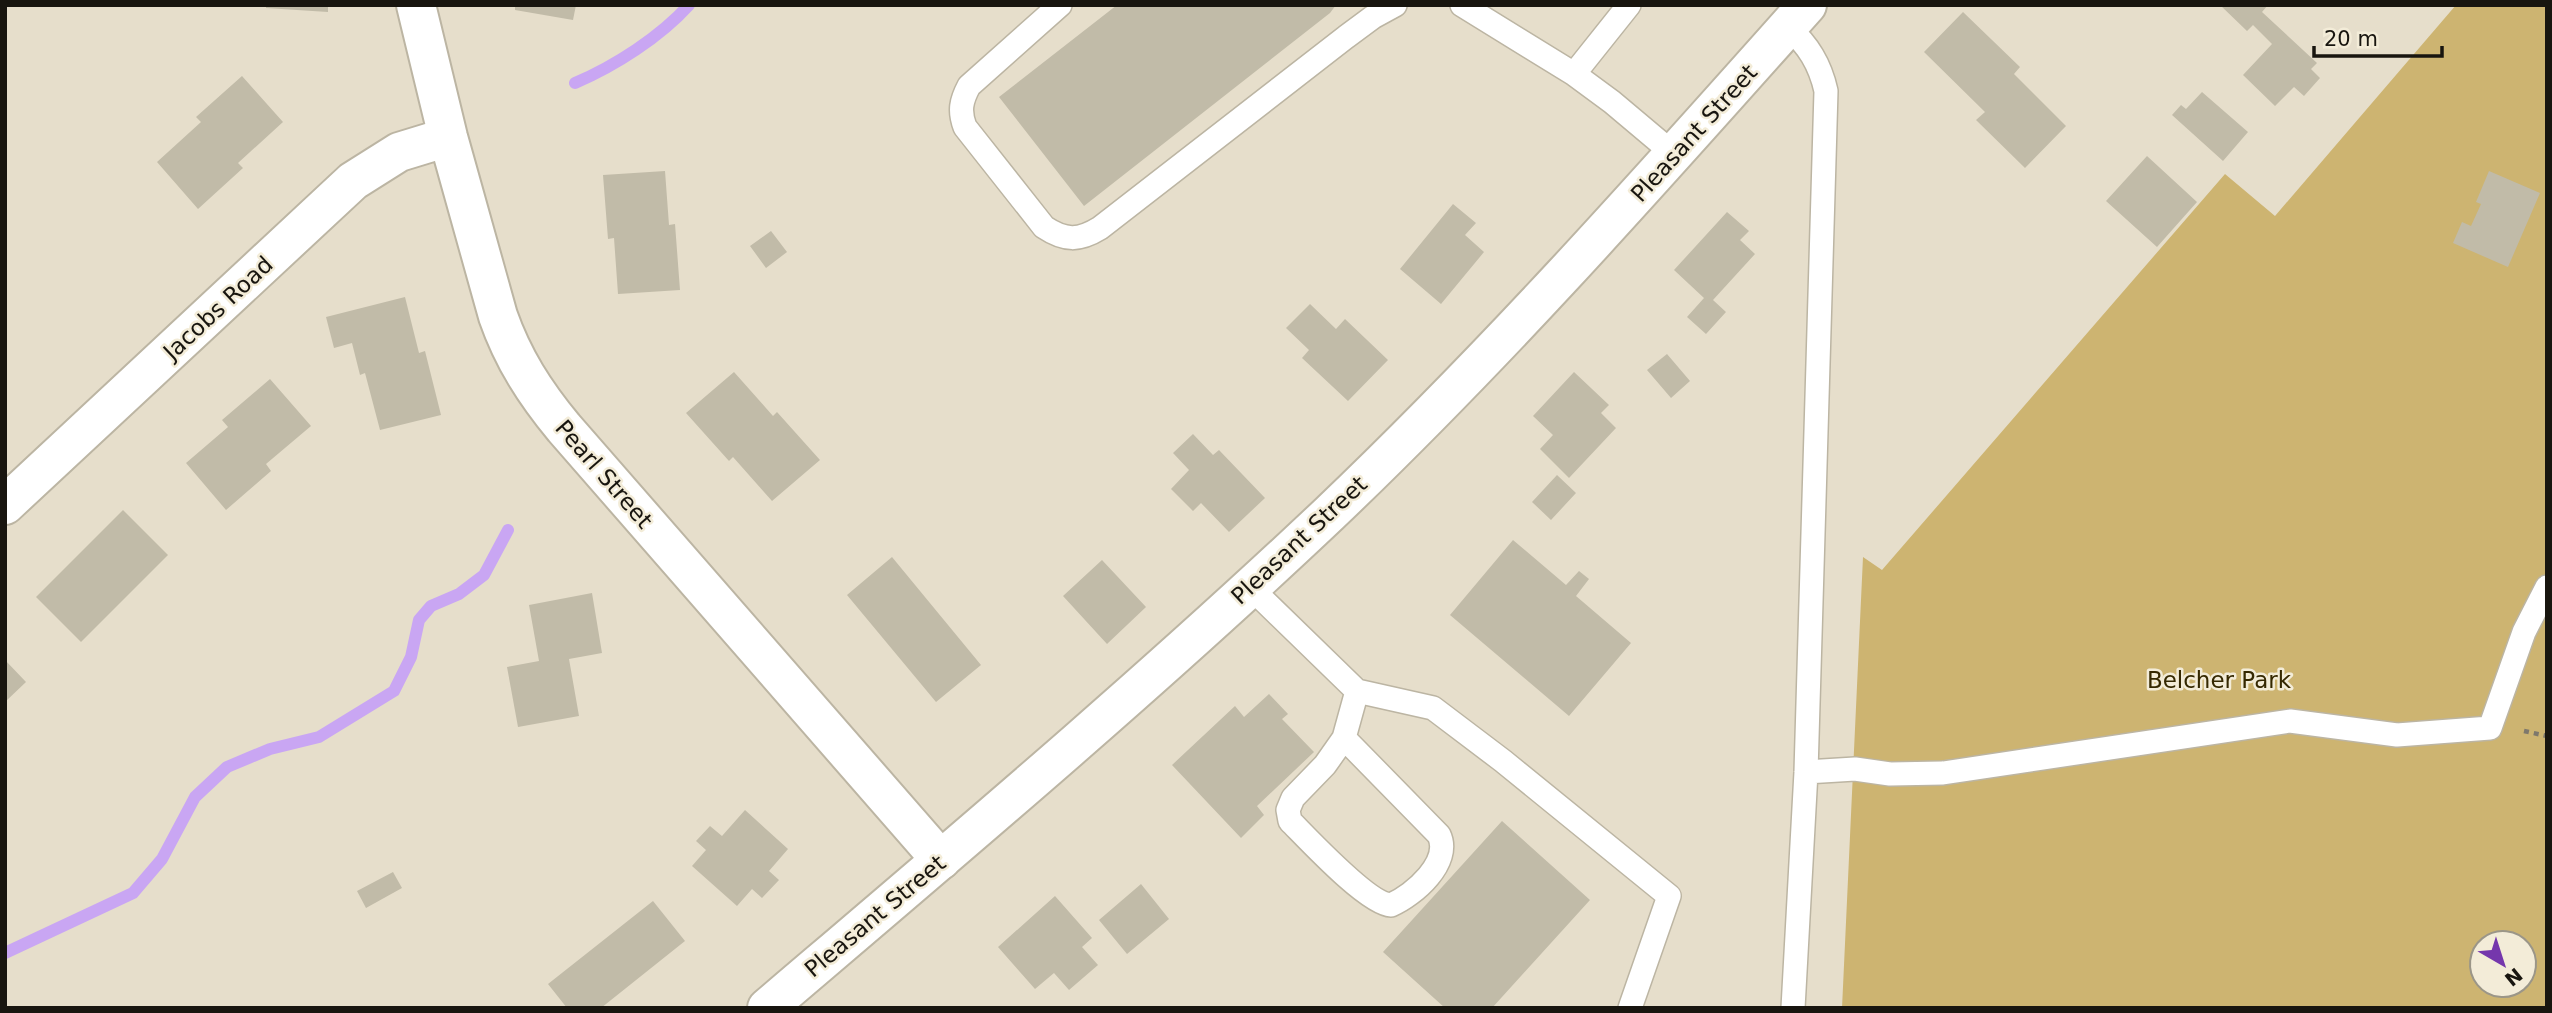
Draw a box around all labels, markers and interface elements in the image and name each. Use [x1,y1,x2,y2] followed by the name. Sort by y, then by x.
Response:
[2314,14,2442,58] scale bar
[2324,27,2378,51] text: 20 m
[1626,59,1762,207] street label: Pleasant Street
[157,251,278,366] street label: Jacobs Road
[550,415,658,533] street label: Pearl Street
[1226,471,1372,609] street label: Pleasant Street
[2147,667,2292,693] park label: Belcher Park
[799,850,951,982] street label: Pleasant Street
[2468,929,2538,999] north arrow
[2501,964,2527,991] text: N

